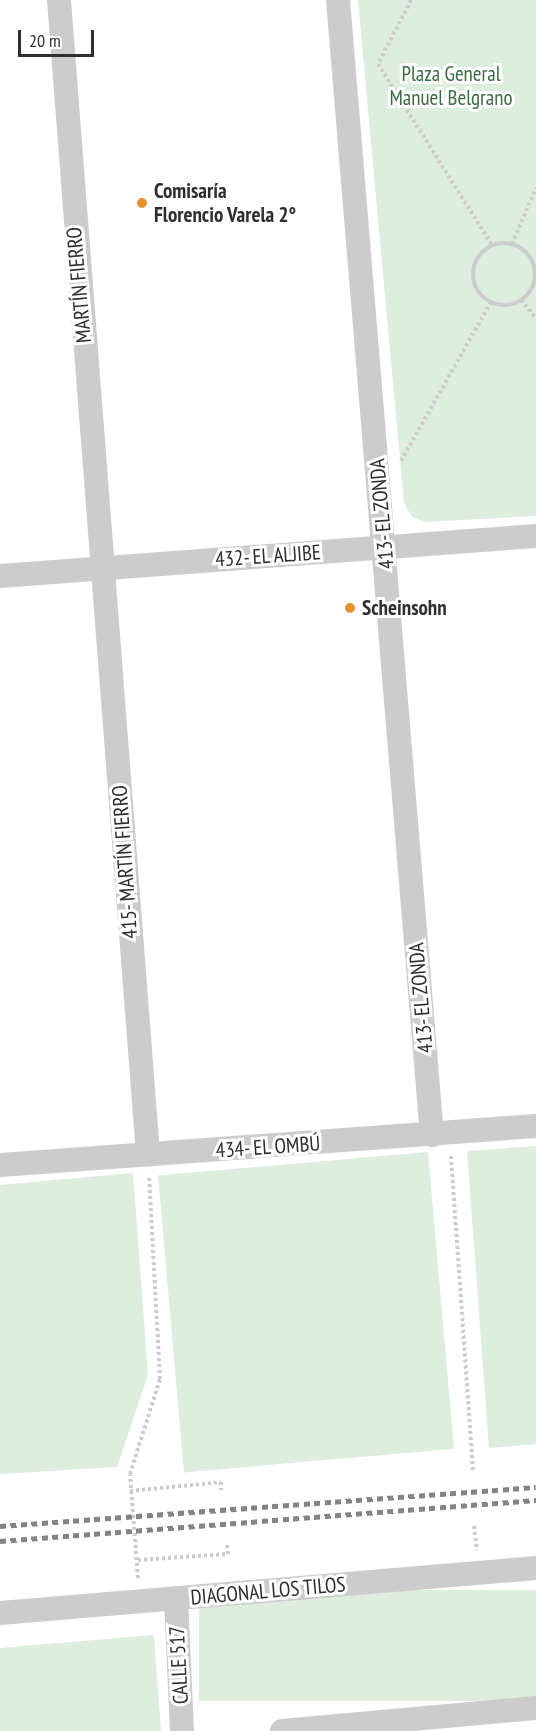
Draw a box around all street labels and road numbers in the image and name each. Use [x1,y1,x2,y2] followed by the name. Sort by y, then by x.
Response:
[61,226,97,344] street label: MARTÍN FIERRO
[365,456,399,572] street label: 413- EL ZONDA
[213,540,323,572] street label: 432- EL ALJIBE
[107,784,143,940] street label: 415- MARTÍN FIERRO
[404,940,438,1056] street label: 413- EL ZONDA
[214,1131,322,1163] street label: 434- EL OMBÚ
[189,1572,347,1610] street label: DIAGONAL LOS TILOS
[164,1625,194,1705] street label: CALLE 517

